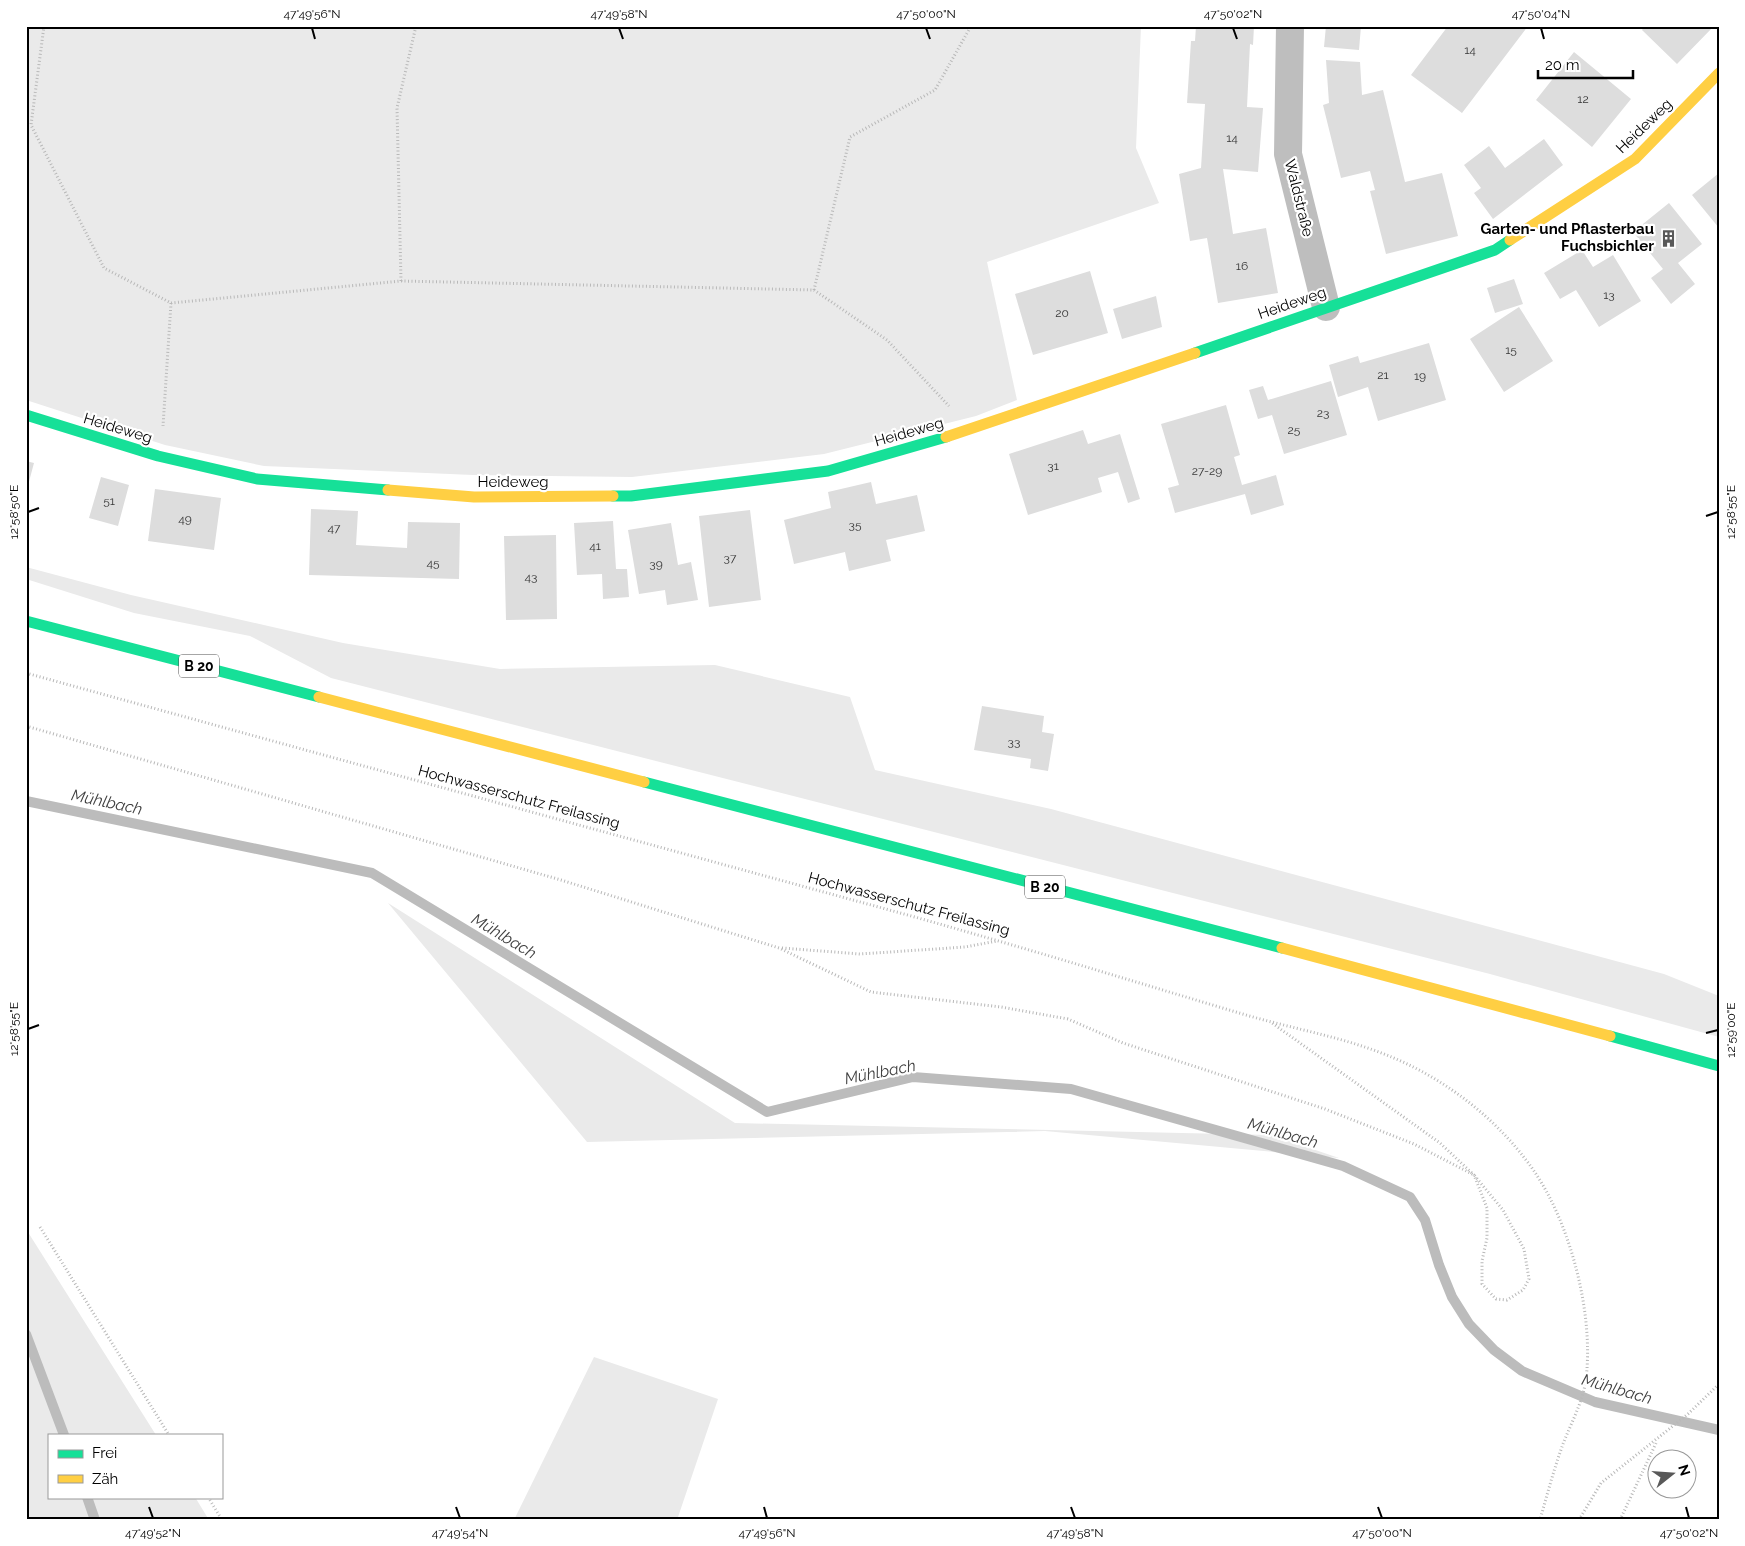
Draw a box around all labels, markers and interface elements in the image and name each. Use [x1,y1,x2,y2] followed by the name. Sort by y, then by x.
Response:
[283,7,341,21] text: 47°49'56"N
[591,7,647,21] text: 47°49'58"N
[896,7,956,21] text: 47°50'00"N
[1204,7,1262,21] text: 47°50'02"N
[1512,7,1570,21] text: 47°50'04"N
[1464,43,1476,57] house number: 14
[1538,48,1632,80] scale bar
[1545,56,1580,74] text: 20 m
[1577,92,1589,106] house number: 12
[1612,95,1676,157] street label: Heideweg
[1226,131,1238,145] house number: 14
[1281,157,1317,239] street label: Waldstraße
[1481,220,1654,255] place label: Garten- und Pflasterbau Fuchsbichler
[1658,228,1678,248] building icon: Garten- und Pflasterbau Fuchsbichler
[1236,259,1248,273] house number: 16
[1256,283,1328,323] street label: Heideweg
[1603,288,1615,302] house number: 13
[1055,306,1069,320] house number: 20
[1505,343,1517,357] house number: 15
[1377,368,1389,382] house number: 21
[1414,369,1426,383] house number: 19
[1317,406,1329,420] house number: 23
[81,409,155,447] street label: Heideweg
[872,414,946,450] street label: Heideweg
[1288,423,1301,437] house number: 25
[1047,459,1059,473] house number: 31
[1192,464,1222,478] house number: 27-29
[478,473,548,491] street label: Heideweg
[7,485,21,539] text: 12°58'50"E
[1724,485,1738,539] text: 12°58'55"E
[103,494,115,508] house number: 51
[178,512,192,526] house number: 49
[849,518,862,532] house number: 35
[328,521,341,535] house number: 47
[589,539,601,553] house number: 41
[724,551,737,565] house number: 37
[426,556,440,570] house number: 45
[649,557,663,571] house number: 39
[525,570,537,584] house number: 43
[179,654,219,678] road number: B 20
[1008,735,1020,749] house number: 33
[416,761,622,833] street label: Hochwasserschutz Freilassing
[70,785,144,819] water label: Mühlbach
[806,868,1012,940] street label: Hochwasserschutz Freilassing
[1025,876,1065,899] road number: B 20
[468,909,540,963] water label: Mühlbach
[7,1002,21,1056] text: 12°58'55"E
[1724,1002,1738,1058] text: 12°59'00"E
[843,1056,917,1088] water label: Mühlbach
[1246,1114,1320,1152] water label: Mühlbach
[1580,1370,1654,1408] water label: Mühlbach
[48,1434,222,1498] legend
[92,1444,117,1462] text: Frei
[1648,1448,1698,1498] north arrow
[1675,1463,1694,1478] text: N
[92,1470,118,1488] text: Zäh
[125,1526,181,1540] text: 47°49'52"N
[432,1526,488,1540] text: 47°49'54"N
[738,1526,796,1540] text: 47°49'56"N
[1047,1526,1103,1540] text: 47°49'58"N
[1352,1526,1412,1540] text: 47°50'00"N
[1660,1526,1718,1540] text: 47°50'02"N

